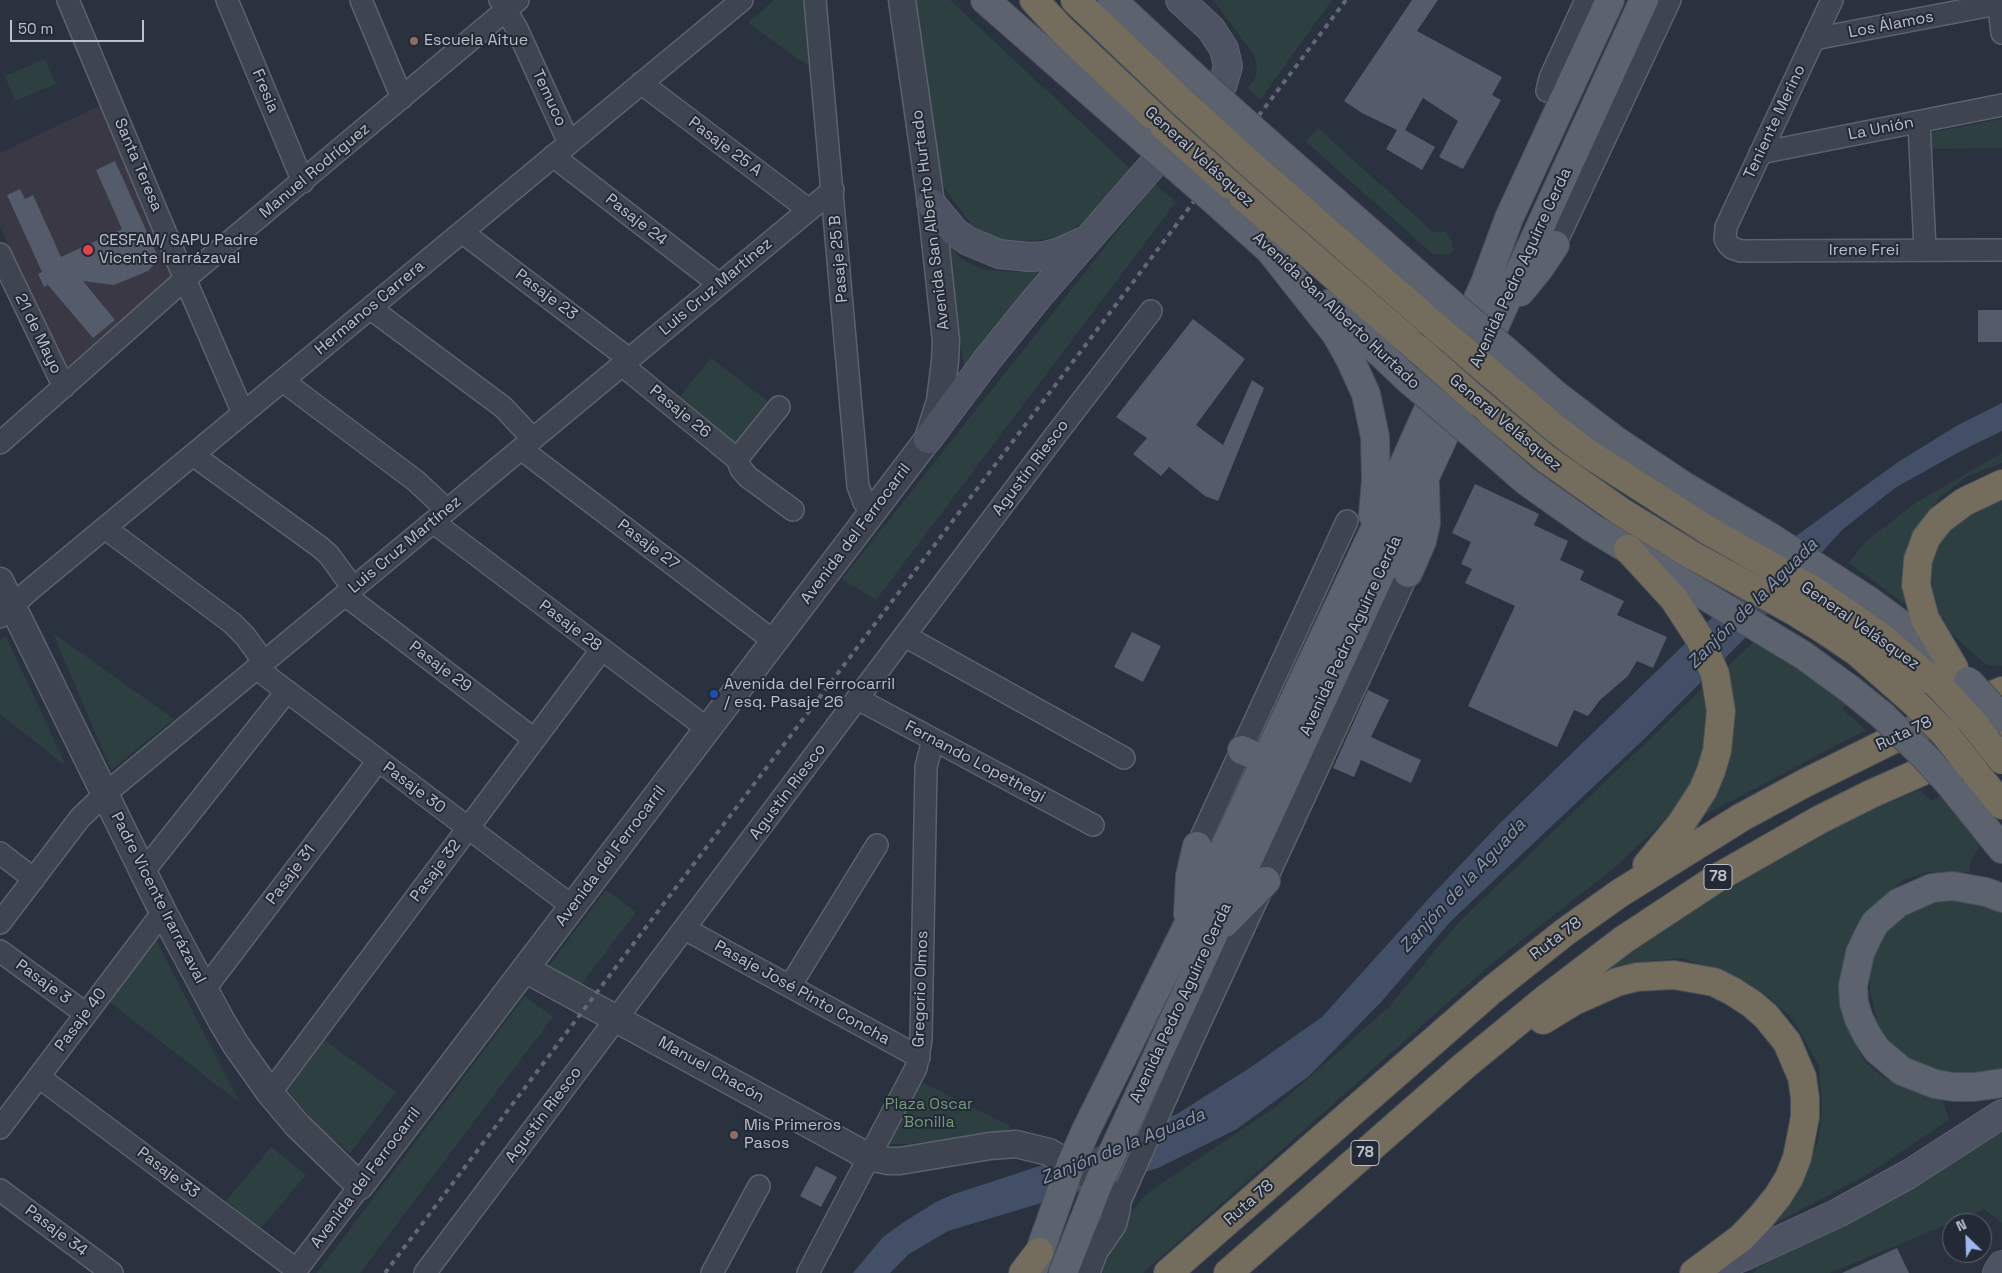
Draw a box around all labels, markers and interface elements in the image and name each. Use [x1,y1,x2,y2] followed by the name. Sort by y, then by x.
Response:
[1847,7,1935,43] street label: Los Álamos
[12,10,146,42] scale bar
[18,19,53,38] text: 50 m
[424,31,528,51] place label: Escuela Aitue
[408,35,420,47] marker: Escuela Aitue
[1740,62,1810,182] street label: Teniente Merino
[247,66,283,116] street label: Fresia
[528,67,570,129] street label: Temuco
[1140,103,1258,211] street label: General Velásquez
[908,109,954,331] street label: Avenida San Alberto Hurtado
[684,113,766,181] street label: Pasaje 25 A
[1847,113,1915,145] street label: La Unión
[110,116,166,214] street label: Santa Teresa
[256,119,374,223] street label: Manuel Rodríguez
[1466,165,1576,371] street label: Avenida Pedro Aguirre Cerda
[601,190,671,250] street label: Pasaje 24
[826,215,852,303] street label: Pasaje 25 B
[1248,228,1424,394] street label: Avenida San Alberto Hurtado
[99,231,258,269] place label: CESFAM/ SAPU Padre Vicente Irarrázaval
[656,234,776,340] street label: Luis Cruz Martínez
[1829,241,1899,261] street label: Irene Frei
[81,243,95,257] marker: CESFAM/ SAPU Padre Vicente Irarrázaval
[311,257,429,359] street label: Hermanos Carrera
[511,265,581,325] street label: Pasaje 23
[10,291,66,377] street label: 21 de Mayo
[1445,371,1565,475] street label: General Velásquez
[646,382,714,442] street label: Pasaje 26
[989,416,1073,520] street label: Agustín Riesco
[797,460,915,608] street label: Avenida del Ferrocarril
[345,492,465,598] street label: Luis Cruz Martínez
[613,516,683,574] street label: Pasaje 27
[1296,533,1406,739] street label: Avenida Pedro Aguirre Cerda
[1683,534,1823,674] water label: Zanjón de la Aguada
[1797,578,1923,674] street label: General Velásquez
[535,596,605,656] street label: Pasaje 28
[405,637,475,697] street label: Pasaje 29
[724,675,895,713] place label: Avenida del Ferrocarril / esq. Pasaje 26
[708,688,720,700] marker: Avenida del Ferrocarril / esq. Pasaje 26
[1873,713,1935,755] street label: Ruta 78
[902,717,1048,807] street label: Fernando Lopethegi
[746,740,830,844] street label: Agustín Riesco
[379,758,449,818] street label: Pasaje 30
[552,782,670,930] street label: Avenida del Ferrocarril
[106,809,210,987] street label: Padre Vicente Irarrázaval
[1395,815,1531,957] water label: Zanjón de la Aguada
[406,836,466,906] street label: Pasaje 32
[262,841,320,909] street label: Pasaje 31
[1704,864,1732,890] road number: 78
[1126,900,1236,1106] street label: Avenida Pedro Aguirre Cerda
[1526,913,1586,965] street label: Ruta 78
[909,930,933,1048] street label: Gregorio Olmos
[711,937,893,1049] street label: Pasaje José Pinto Concha
[12,956,74,1008] street label: Pasaje 3
[51,985,111,1055] street label: Pasaje 40
[655,1033,767,1107] street label: Manuel Chacón
[502,1063,586,1167] street label: Agustín Riesco
[885,1095,973,1133] park label: Plaza Oscar Bonilla
[307,1104,425,1252] street label: Avenida del Ferrocarril
[1038,1104,1208,1190] water label: Zanjón de la Aguada
[744,1116,841,1154] place label: Mis Primeros Pasos
[728,1129,740,1141] marker: Mis Primeros Pasos
[1351,1140,1379,1166] road number: 78
[133,1143,203,1203] street label: Pasaje 33
[1220,1176,1278,1230] street label: Ruta 78
[21,1201,91,1261] street label: Pasaje 34
[1942,1213,1992,1263] north arrow
[1953,1215,1969,1235] text: N

